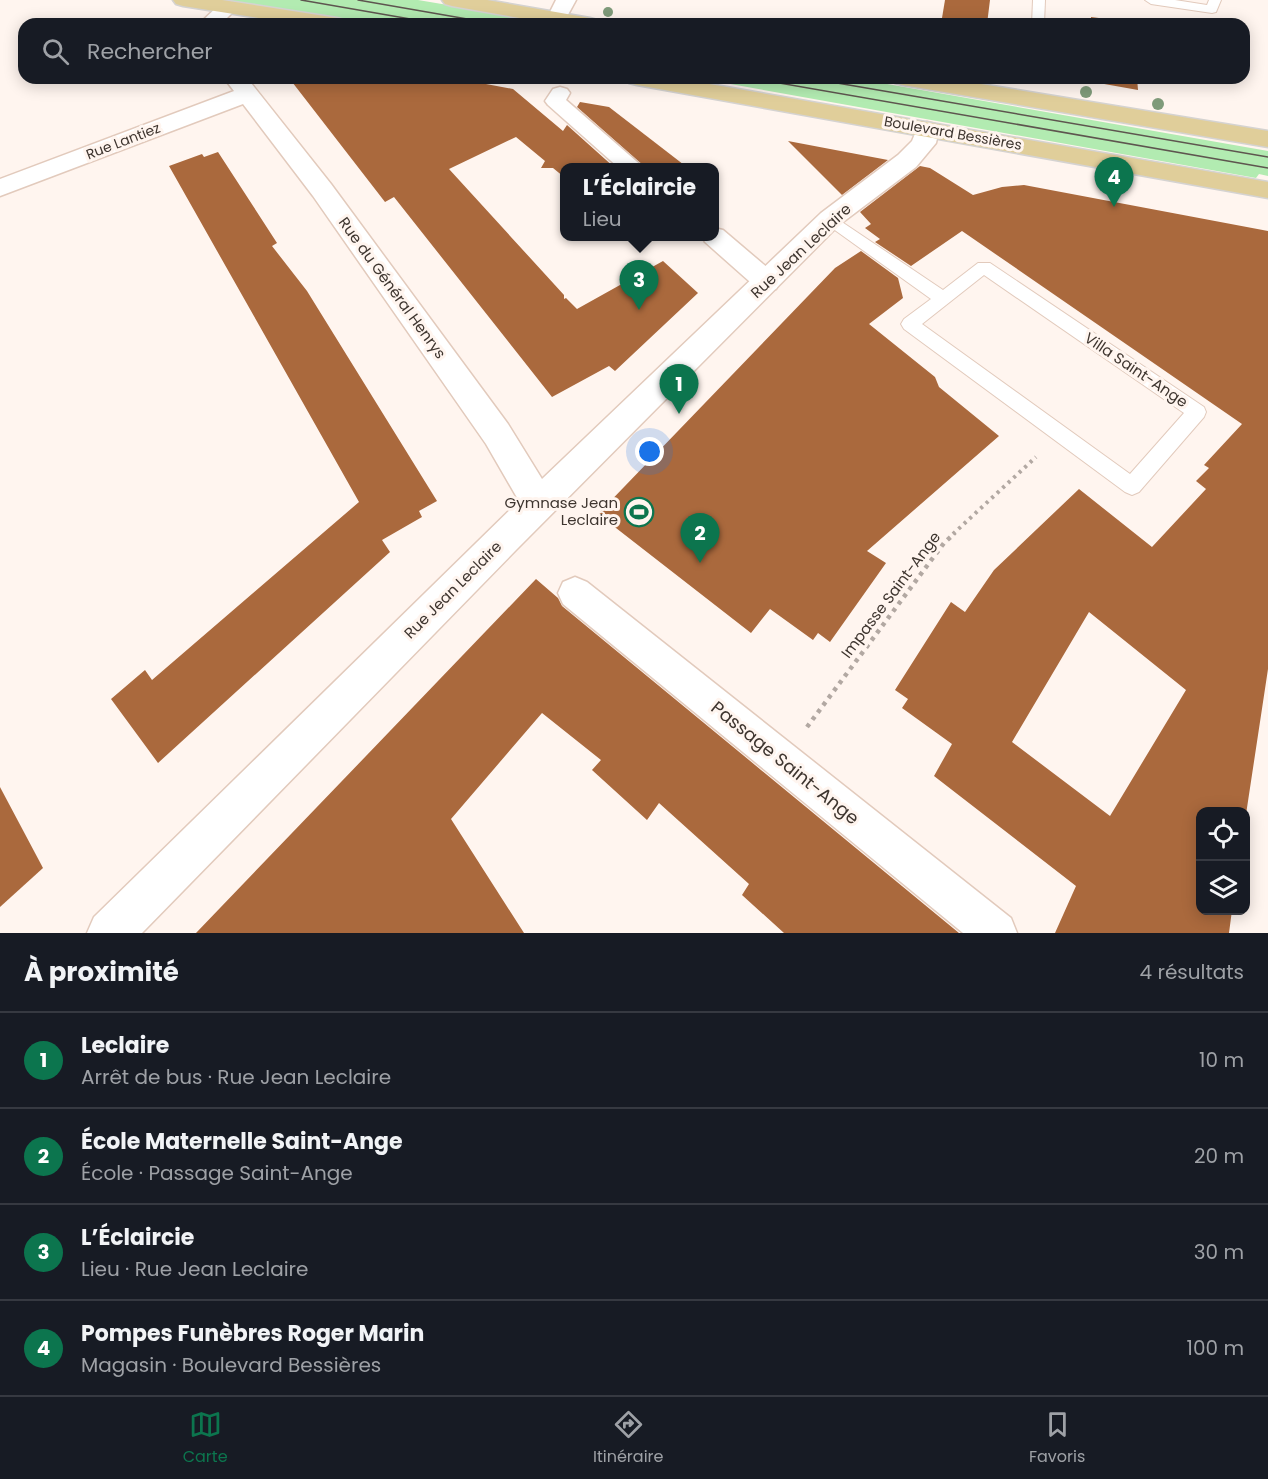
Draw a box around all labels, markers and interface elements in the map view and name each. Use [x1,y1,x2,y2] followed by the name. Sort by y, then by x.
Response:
[18,18,1250,84] search box
[39,35,72,68] icon: search
[87,36,213,67] text: Rechercher
[883,111,1023,155] street label: Boulevard Bessières
[83,118,163,164] street label: Rue Lantiez
[1094,158,1134,207] pin: 4
[560,163,719,241] popup
[583,172,696,203] text: L’Éclaircie
[746,199,855,303] street label: Rue Jean Leclaire
[583,205,622,233] text: Lieu
[334,213,451,363] street label: Rue du Général Henrys
[620,260,658,310] pin: 3
[1080,327,1192,412] street label: Villa Saint-Ange
[660,364,698,414] pin: 1
[635,437,664,466] your location
[505,492,618,530] place label: Gymnase Jean Leclaire
[623,496,655,528] sports icon: Gymnase Jean Leclaire
[680,514,720,563] pin: 2
[836,527,945,662] street label: Impasse Saint-Ange
[399,536,506,643] street label: Rue Jean Leclaire
[706,695,865,830] street label: Passage Saint-Ange
[1196,807,1250,915] map controls
[1196,807,1250,861] button: locate
[1196,861,1250,915] button: layers
[24,954,179,990] text: À proximité
[1140,958,1244,986] text: 4 résultats
[81,1030,169,1061] text: Leclaire
[40,1046,47,1074] text: 1
[1199,1046,1244,1074] text: 10 m
[81,1063,391,1091] text: Arrêt de bus · Rue Jean Leclaire
[81,1126,403,1157] text: École Maternelle Saint-Ange
[38,1142,49,1170] text: 2
[1194,1142,1244,1170] text: 20 m
[81,1159,353,1187] text: École · Passage Saint-Ange
[81,1222,194,1253] text: L’Éclaircie
[37,1238,50,1266] text: 3
[1194,1238,1244,1266] text: 30 m
[81,1255,308,1283] text: Lieu · Rue Jean Leclaire
[81,1318,424,1349] text: Pompes Funèbres Roger Marin
[37,1334,50,1362] text: 4
[1187,1334,1244,1362] text: 100 m
[81,1351,381,1379] text: Magasin · Boulevard Bessières
[183,1408,228,1469] tab: Carte
[593,1408,663,1469] tab: Itinéraire
[1029,1408,1085,1469] tab: Favoris

